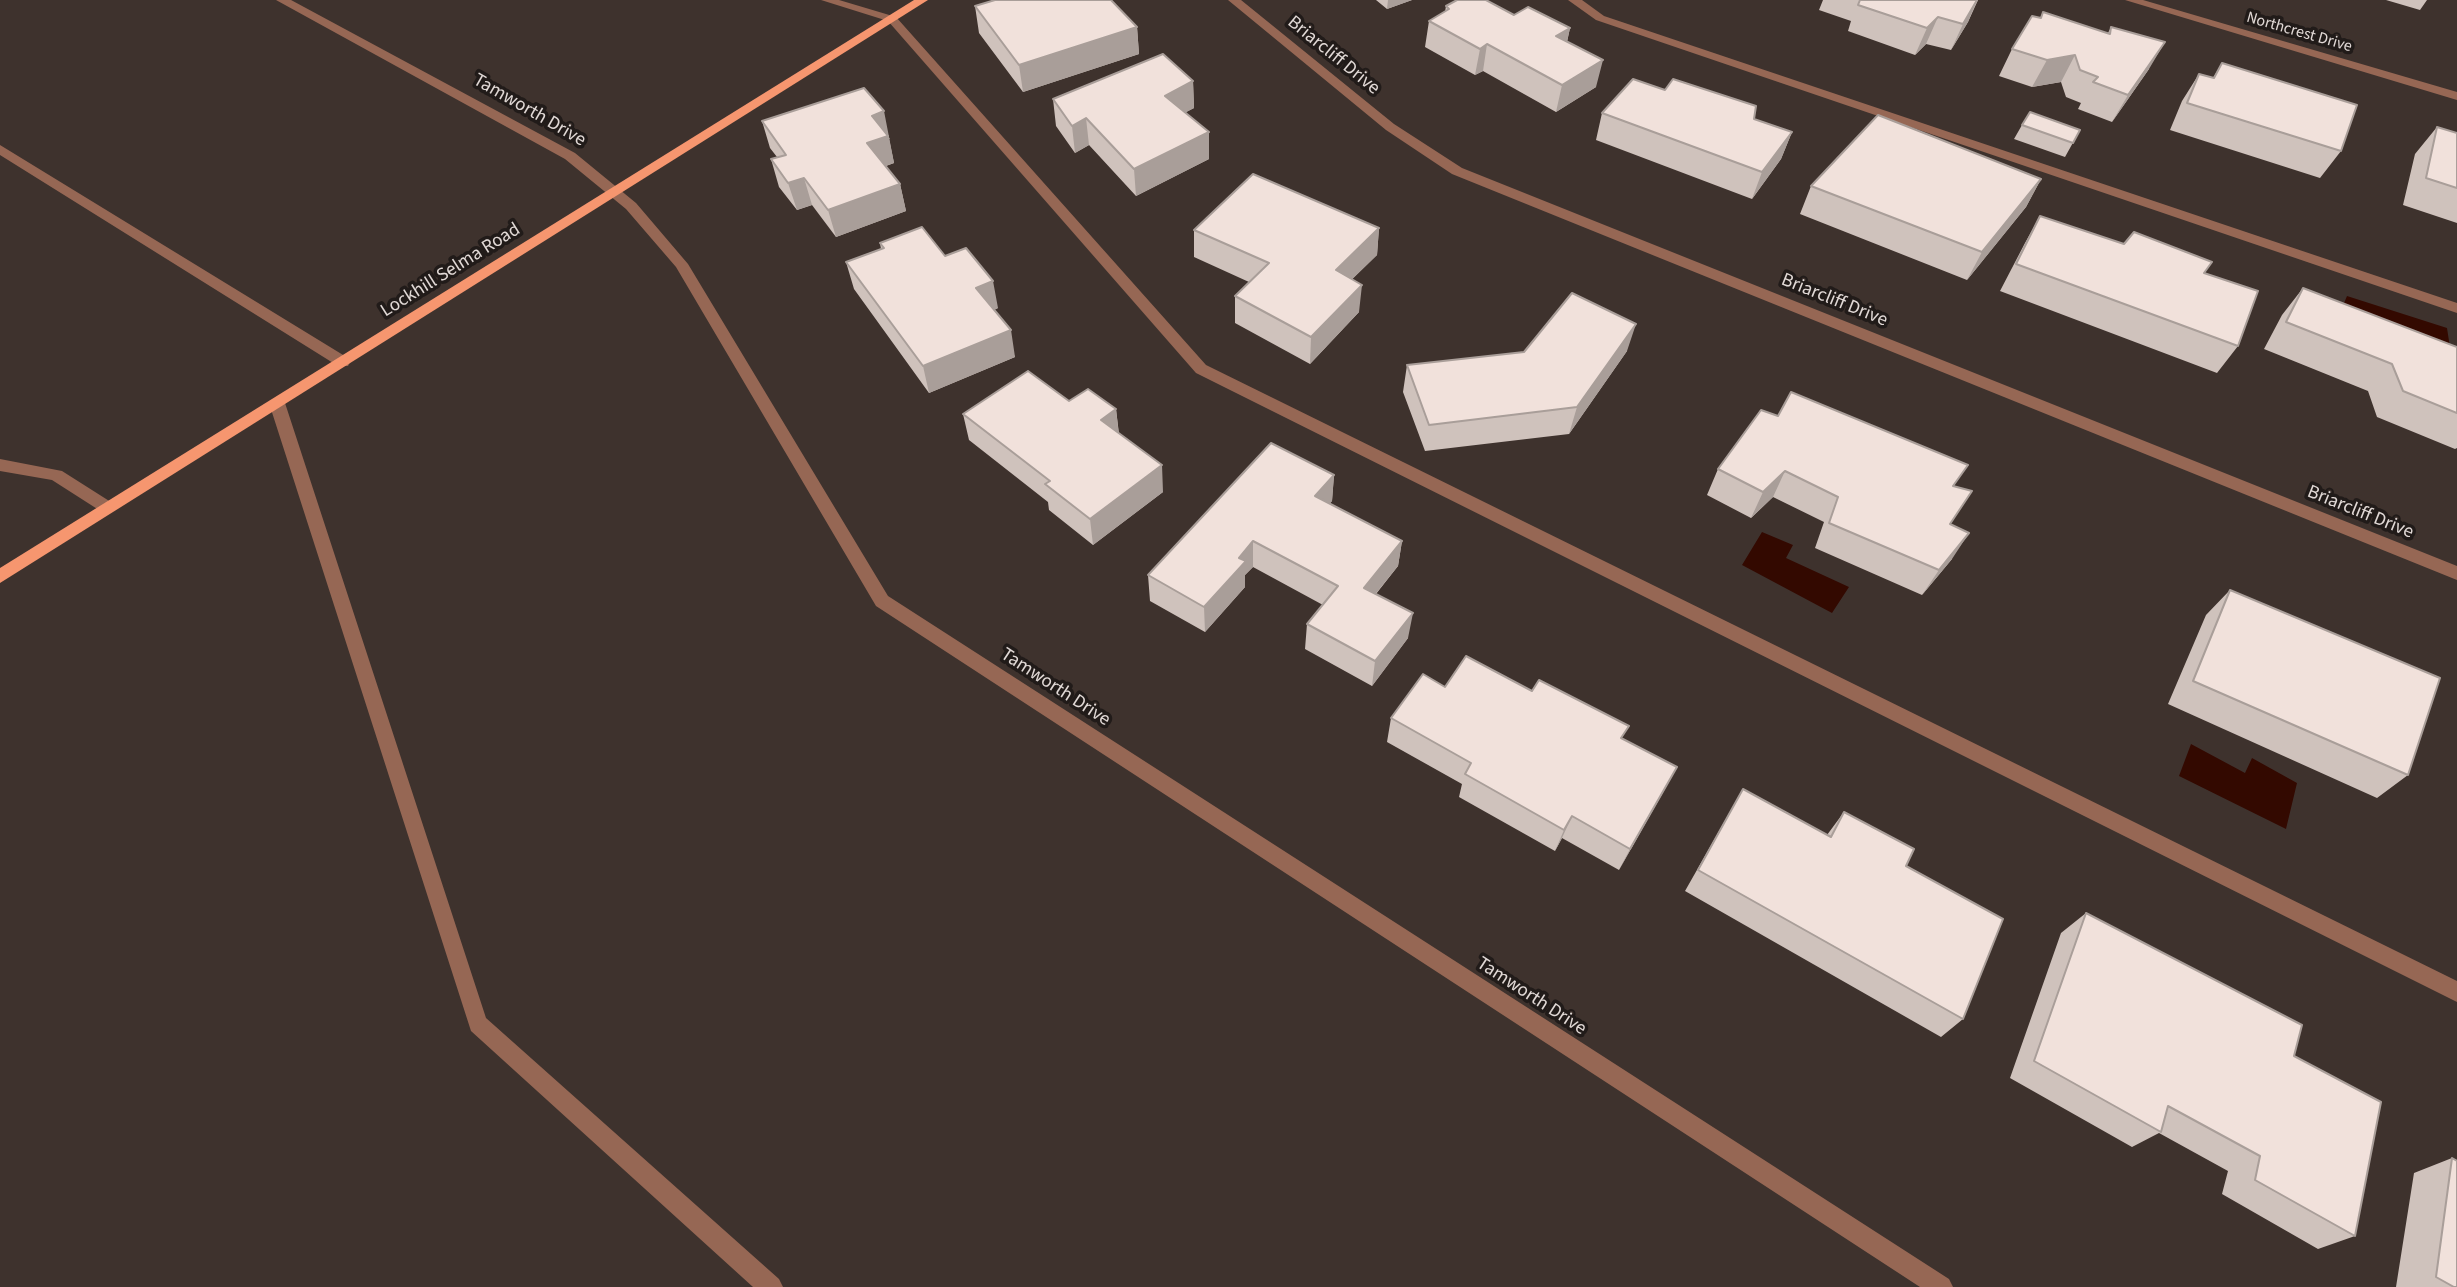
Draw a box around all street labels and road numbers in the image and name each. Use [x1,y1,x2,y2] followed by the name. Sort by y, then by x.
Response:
[2244,9,2354,57] street label: Northcrest Drive
[1282,12,1384,100] street label: Briarcliff Drive
[469,70,589,152] street label: Tamworth Drive
[377,219,525,323] street label: Lockhill Selma Road
[1778,269,1890,333] street label: Briarcliff Drive
[2304,481,2416,545] street label: Briarcliff Drive
[996,644,1114,732] street label: Tamworth Drive
[1472,953,1590,1041] street label: Tamworth Drive

